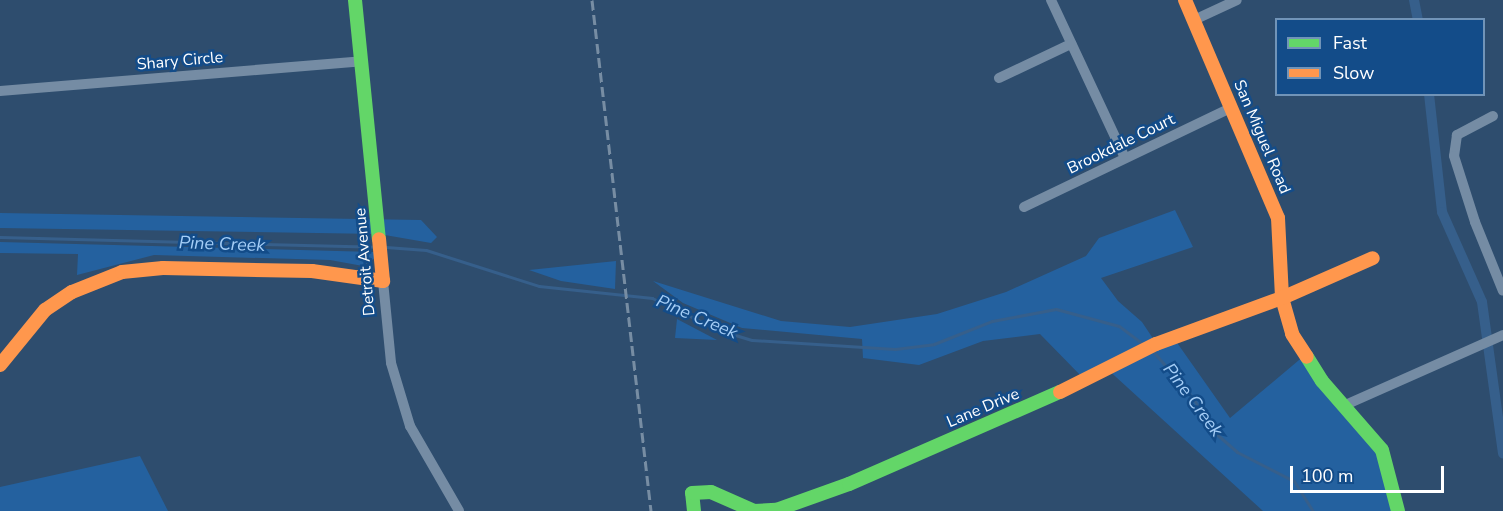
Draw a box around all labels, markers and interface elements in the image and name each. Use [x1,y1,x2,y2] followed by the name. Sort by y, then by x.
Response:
[1275,18,1485,96] legend
[1333,31,1367,55] text: Fast
[136,48,224,74] street label: Shary Circle
[1333,61,1374,85] text: Slow
[1229,77,1295,197] street label: San Miguel Road
[1064,110,1178,178] street label: Brookdale Court
[351,207,379,317] street label: Detroit Avenue
[178,232,266,256] water label: Pine Creek
[653,290,741,344] water label: Pine Creek
[1158,359,1228,441] water label: Pine Creek
[944,384,1022,432] street label: Lane Drive
[1293,454,1448,492] scale bar
[1301,464,1353,488] text: 100 m

